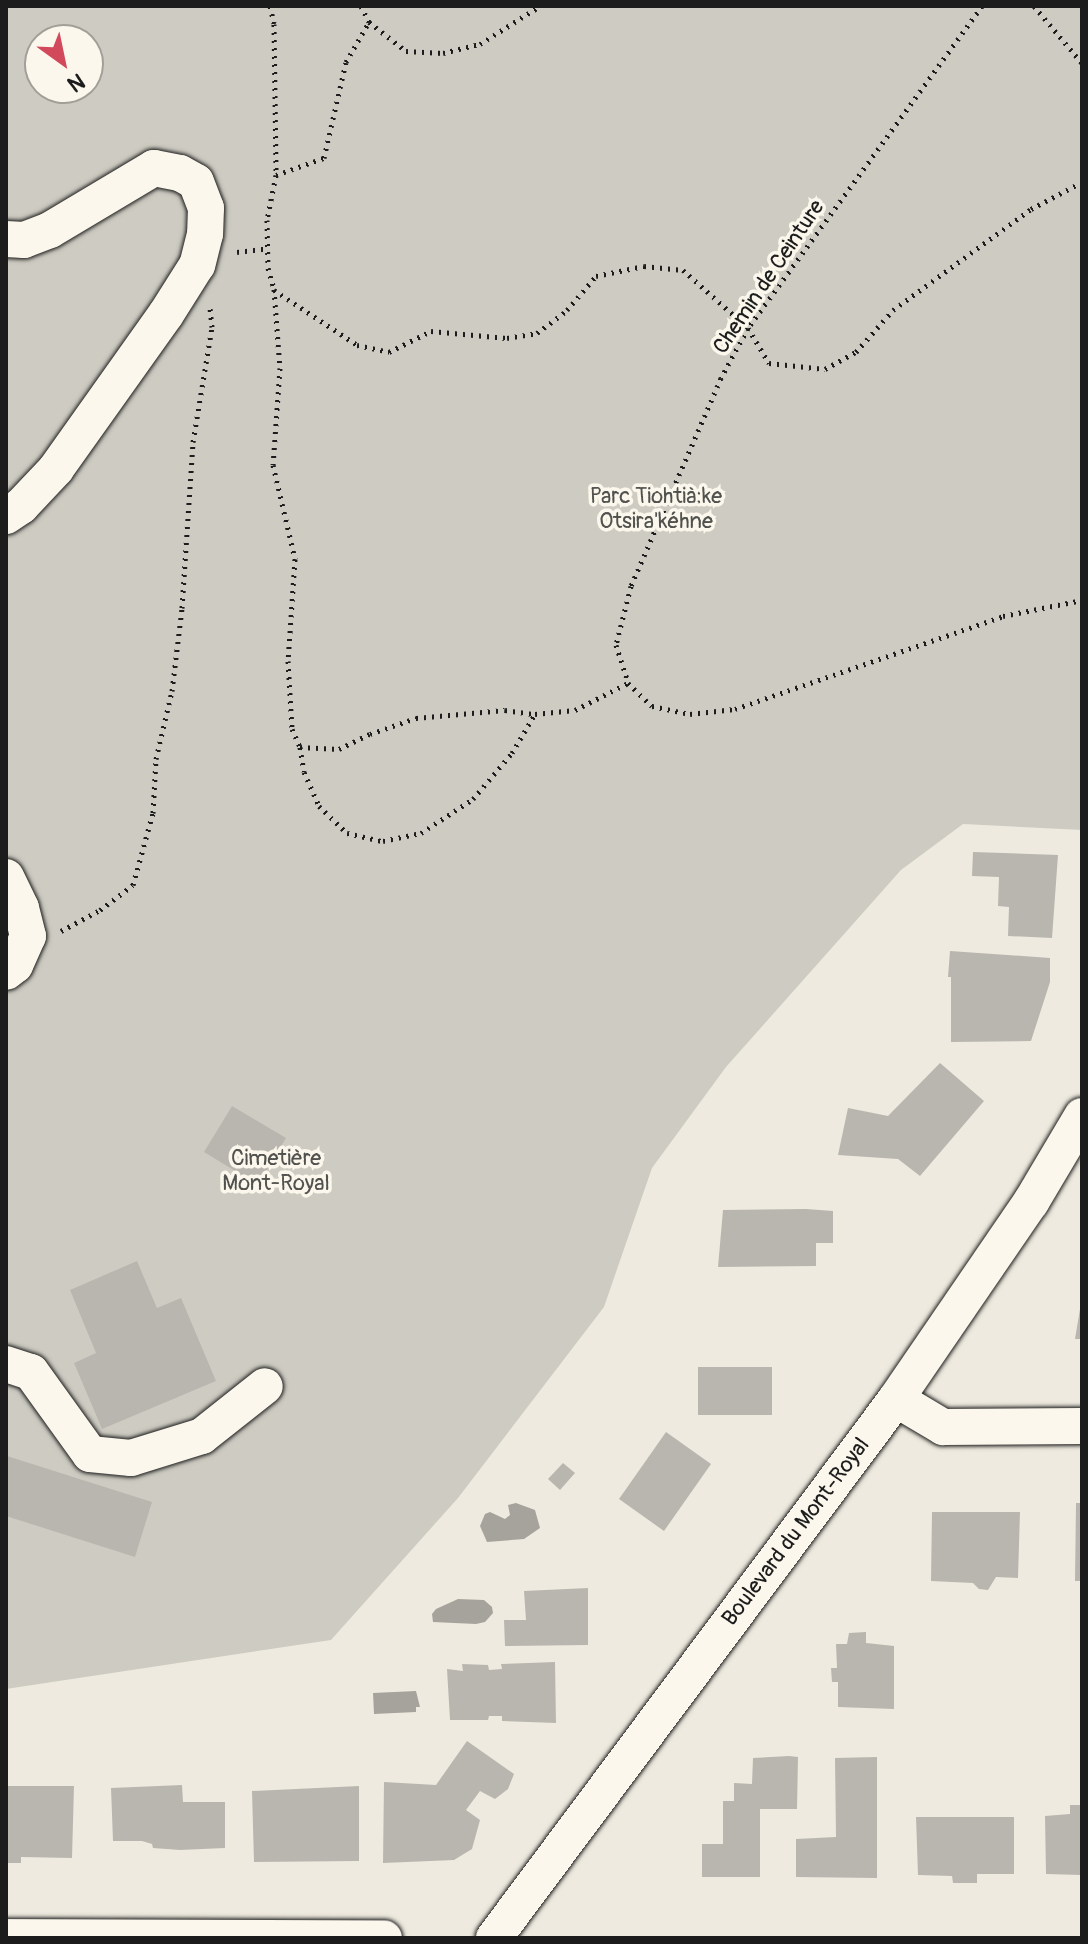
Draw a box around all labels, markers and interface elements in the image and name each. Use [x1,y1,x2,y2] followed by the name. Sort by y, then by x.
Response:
[24,24,104,104] north arrow
[62,67,90,98] text: N
[708,195,830,359] street label: Chemin de Ceinture
[590,483,722,534] park label: Parc Tiohtià:ke Otsira'kéhne
[222,1145,330,1196] park label: Cimetière Mont-Royal
[717,1433,875,1631] street label: Boulevard du Mont-Royal

